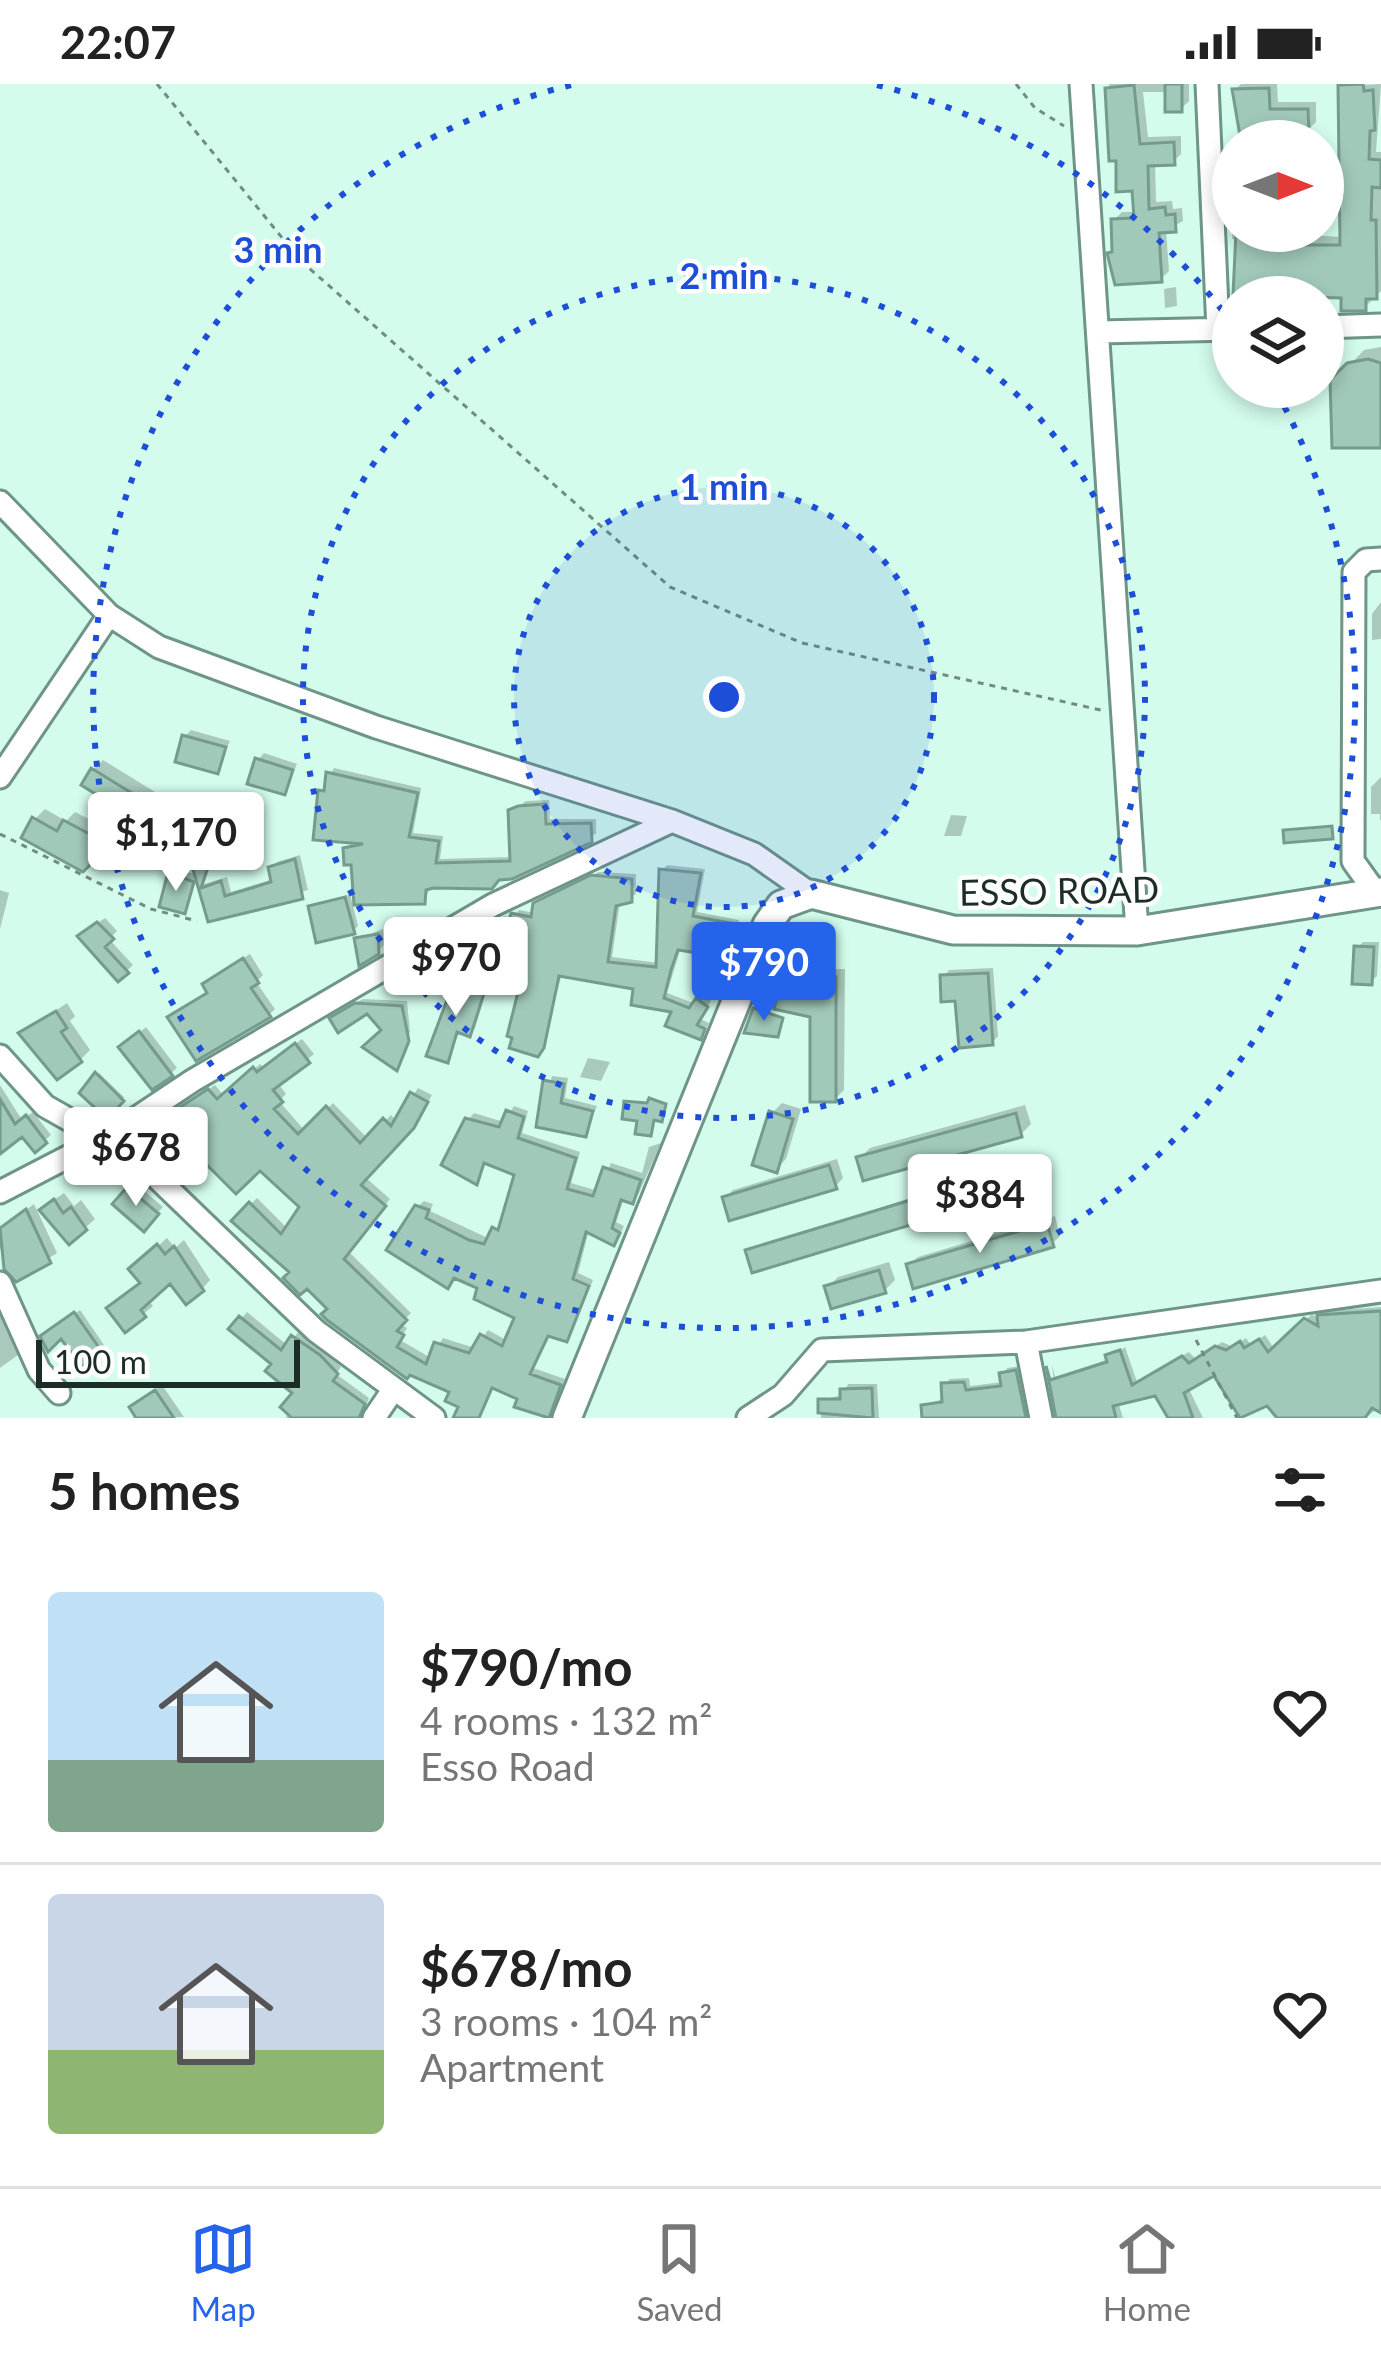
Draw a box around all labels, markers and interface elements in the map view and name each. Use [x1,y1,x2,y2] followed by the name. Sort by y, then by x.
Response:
[60,15,176,69] text: 22:07
[1212,120,1344,252] north arrow
[1212,120,1344,408] map controls
[233,227,323,271] text: 3 min
[679,253,769,297] text: 2 min
[1212,276,1344,408] button: layers
[679,464,769,508] text: 1 min
[703,676,745,718] centre of rings
[78,792,274,894] pin: $1,170
[115,808,237,854] text: $1,170
[959,866,1159,914] street label: ESSO ROAD
[385,917,527,1019] pin: $970
[693,922,835,1024] pin: $790
[411,933,501,979] text: $970
[719,938,809,984] text: $790
[65,1107,207,1209] pin: $678
[91,1123,181,1169] text: $678
[909,1154,1051,1256] pin: $384
[935,1170,1025,1216] text: $384
[36,1334,300,1387] scale bar
[54,1341,147,1381] text: 100 m
[1267,1457,1333,1523] icon: filters
[48,1460,240,1521] text: 5 homes
[420,1636,633,1697] text: $790/mo
[144,1640,288,1784] icon: home
[1267,1679,1333,1745] icon: heart
[420,1697,712,1743] text: 4 rooms · 132 m²
[420,1743,595,1789] text: Esso Road
[420,1937,633,1998] text: $678/mo
[144,1942,288,2086] icon: home
[1267,1981,1333,2047] icon: heart
[420,1998,712,2044] text: 3 rooms · 104 m²
[420,2044,604,2090] text: Apartment
[190,2216,256,2328] tab: Map
[636,2216,723,2328] tab: Saved
[1103,2216,1191,2328] tab: Home

